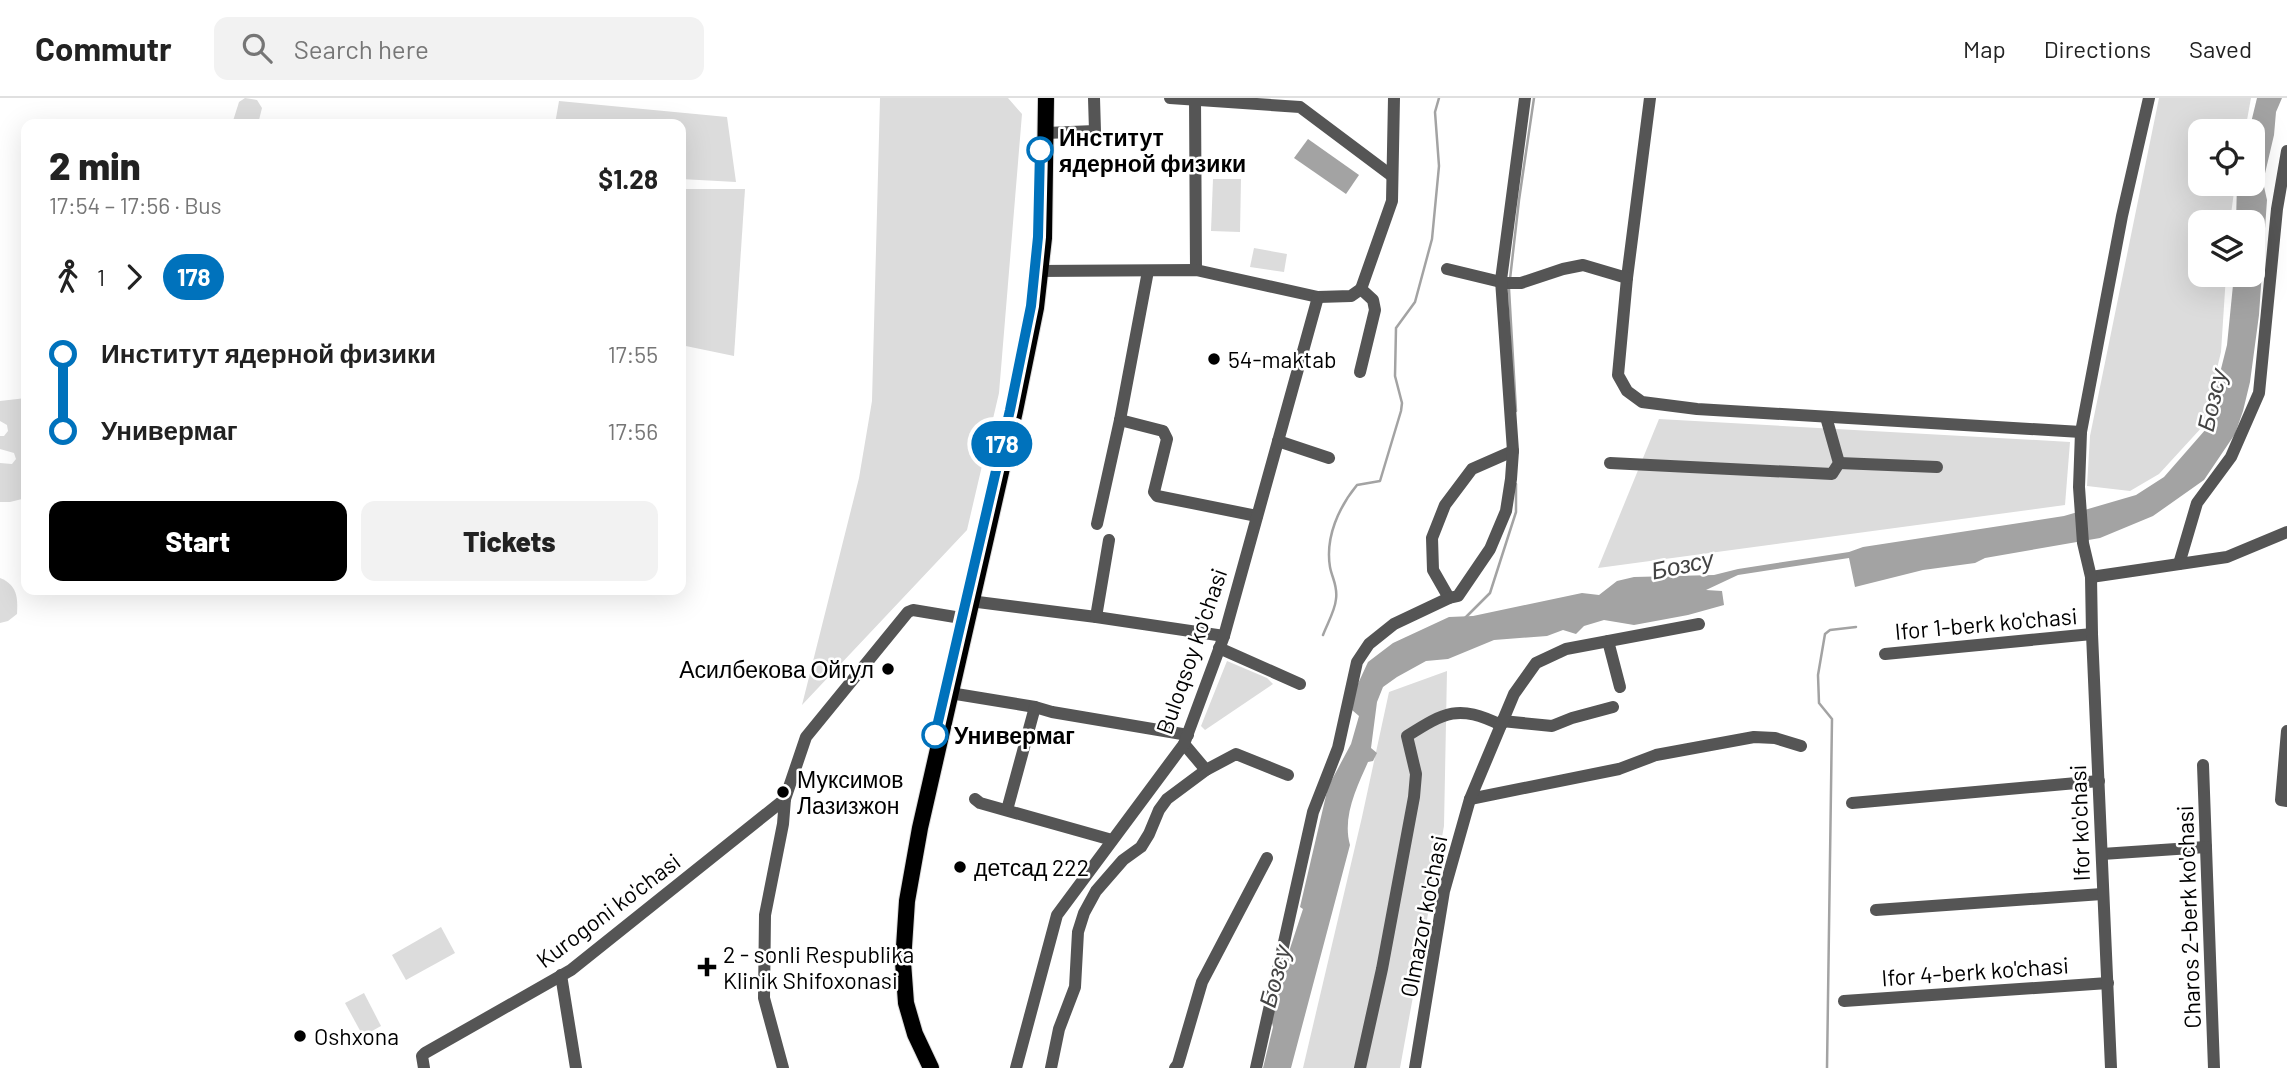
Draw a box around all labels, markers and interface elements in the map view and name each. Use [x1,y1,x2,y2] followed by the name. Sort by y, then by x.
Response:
[214,17,704,80] search box
[35,28,172,68] text: Commutr
[238,29,276,67] icon: search
[294,33,429,64] text: Search here
[1963,34,2006,63] text: Map
[2044,34,2151,63] text: Directions
[2189,34,2252,63] text: Saved
[2188,119,2265,287] map controls
[2188,119,2265,196] button: locate
[1058,123,1246,177] place label: Институт ядерной физики
[1027,137,1053,163] marker: Институт ядерной физики
[49,142,141,188] text: 2 min
[598,163,658,194] text: $1.28
[49,191,222,219] text: 17:54 – 17:56 · Bus
[2188,210,2265,287] button: layers
[49,258,87,296] icon: walk
[115,258,153,296] icon: forward
[177,262,210,291] text: 178
[97,263,105,291] text: 1
[101,337,436,368] text: Институт ядерной физики
[608,340,658,368] text: 17:55
[1228,345,1337,373] place label: 54-maktab
[1206,351,1222,367] marker: 54-maktab
[2190,364,2233,434] water label: Бозсу
[101,414,238,445] text: Универмаг
[608,417,658,445] text: 17:56
[962,421,1042,467] line badge: 178
[985,429,1019,458] text: 178
[49,501,347,581] button: Start
[361,501,658,581] button: Tickets
[1648,543,1718,585] water label: Бозсу
[1150,564,1232,738] street label: Buloqsoy ko'chasi
[1894,601,2078,645] street label: Ifor 1-berk ko'chasi
[679,655,874,683] place label: Асилбекова Ойгул
[880,661,896,677] marker: Асилбекова Ойгул
[954,721,1075,749] place label: Универмаг
[922,722,948,748] marker: Универмаг
[2063,764,2095,882] street label: Ifor ko'chasi
[797,765,903,819] place label: Муксимов Лазизжон
[775,784,791,800] marker: Муксимов Лазизжон
[2170,805,2206,1029] street label: Charos 2-berk ko'chasi
[1394,833,1452,999] street label: Olmazor ko'chasi
[530,847,686,973] street label: Kurogoni ko'chasi
[974,853,1089,881] place label: детсад 222
[952,859,968,875] marker: детсад 222
[723,940,914,994] place label: 2 - sonli Respublika Klinik Shifoxonasi
[1252,940,1297,1010] water label: Бозсу
[1880,950,2070,992] street label: Ifor 4-berk ko'chasi
[697,957,717,977] marker: 2 - sonli Respublika Klinik Shifoxonasi
[314,1022,399,1050] place label: Oshxona
[292,1028,308,1044] marker: Oshxona

